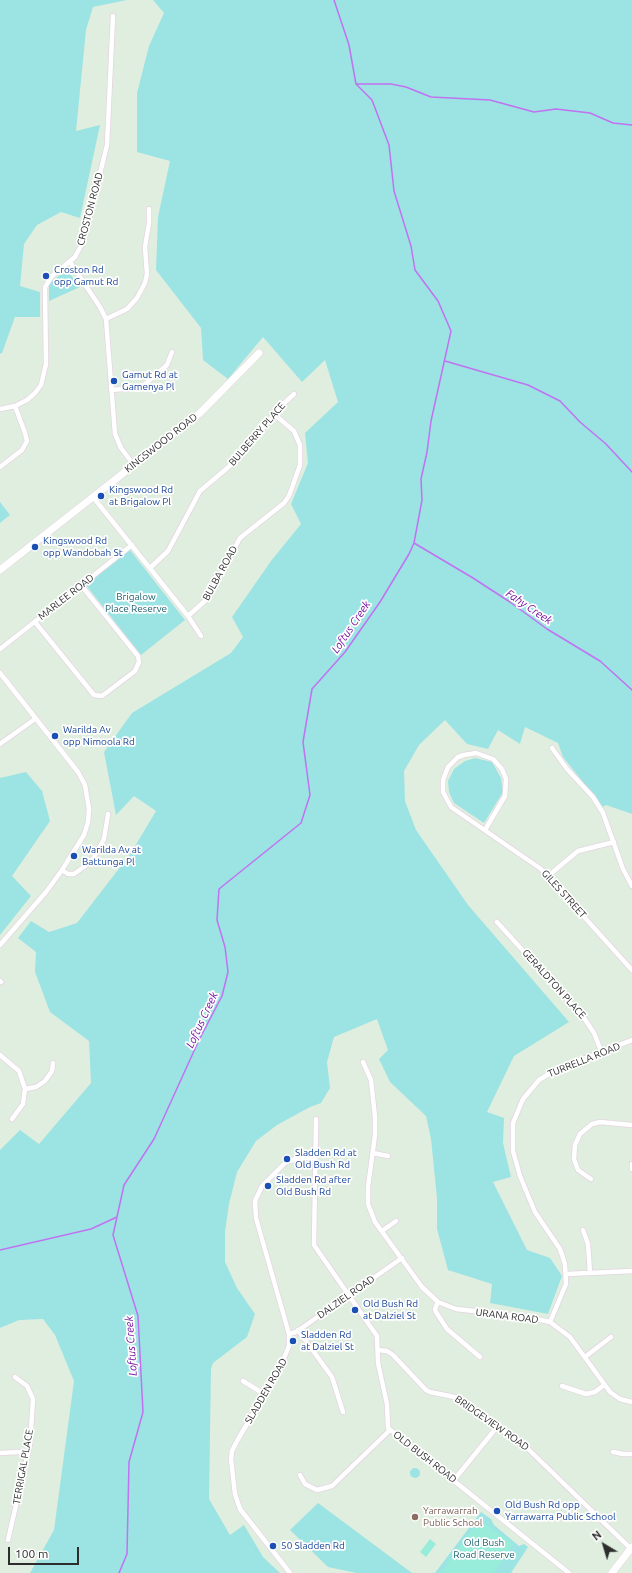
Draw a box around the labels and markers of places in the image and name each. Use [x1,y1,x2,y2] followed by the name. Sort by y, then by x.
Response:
[54,264,118,288] place label: Croston Rd opp Gamut Rd
[41,271,51,281] marker: Croston Rd opp Gamut Rd
[122,369,178,392] place label: Gamut Rd at Gamenya Pl
[109,376,119,386] marker: Gamut Rd at Gamenya Pl
[109,484,173,508] place label: Kingswood Rd at Brigalow Pl
[96,491,106,501] marker: Kingswood Rd at Brigalow Pl
[43,535,123,558] place label: Kingswood Rd opp Wandobah St
[30,542,40,552] marker: Kingswood Rd opp Wandobah St
[63,724,135,748] place label: Warilda Av opp Nimoola Rd
[50,731,60,741] marker: Warilda Av opp Nimoola Rd
[82,844,141,868] place label: Warilda Av at Battunga Pl
[69,851,79,861] marker: Warilda Av at Battunga Pl
[295,1147,357,1170] place label: Sladden Rd at Old Bush Rd
[282,1154,292,1164] marker: Sladden Rd at Old Bush Rd
[276,1174,351,1198] place label: Sladden Rd after Old Bush Rd
[263,1181,273,1191] marker: Sladden Rd after Old Bush Rd
[363,1298,418,1322] place label: Old Bush Rd at Dalziel St
[350,1305,360,1315] marker: Old Bush Rd at Dalziel St
[301,1329,354,1352] place label: Sladden Rd at Dalziel St
[288,1336,298,1346] marker: Sladden Rd at Dalziel St
[505,1499,616,1522] place label: Old Bush Rd opp Yarrawarra Public School
[423,1505,482,1528] place label: Yarrawarrah Public School
[492,1506,502,1516] marker: Old Bush Rd opp Yarrawarra Public School
[410,1512,420,1522] marker: Yarrawarrah Public School
[281,1540,345,1552] place label: 50 Sladden Rd
[268,1541,278,1551] marker: 50 Sladden Rd

